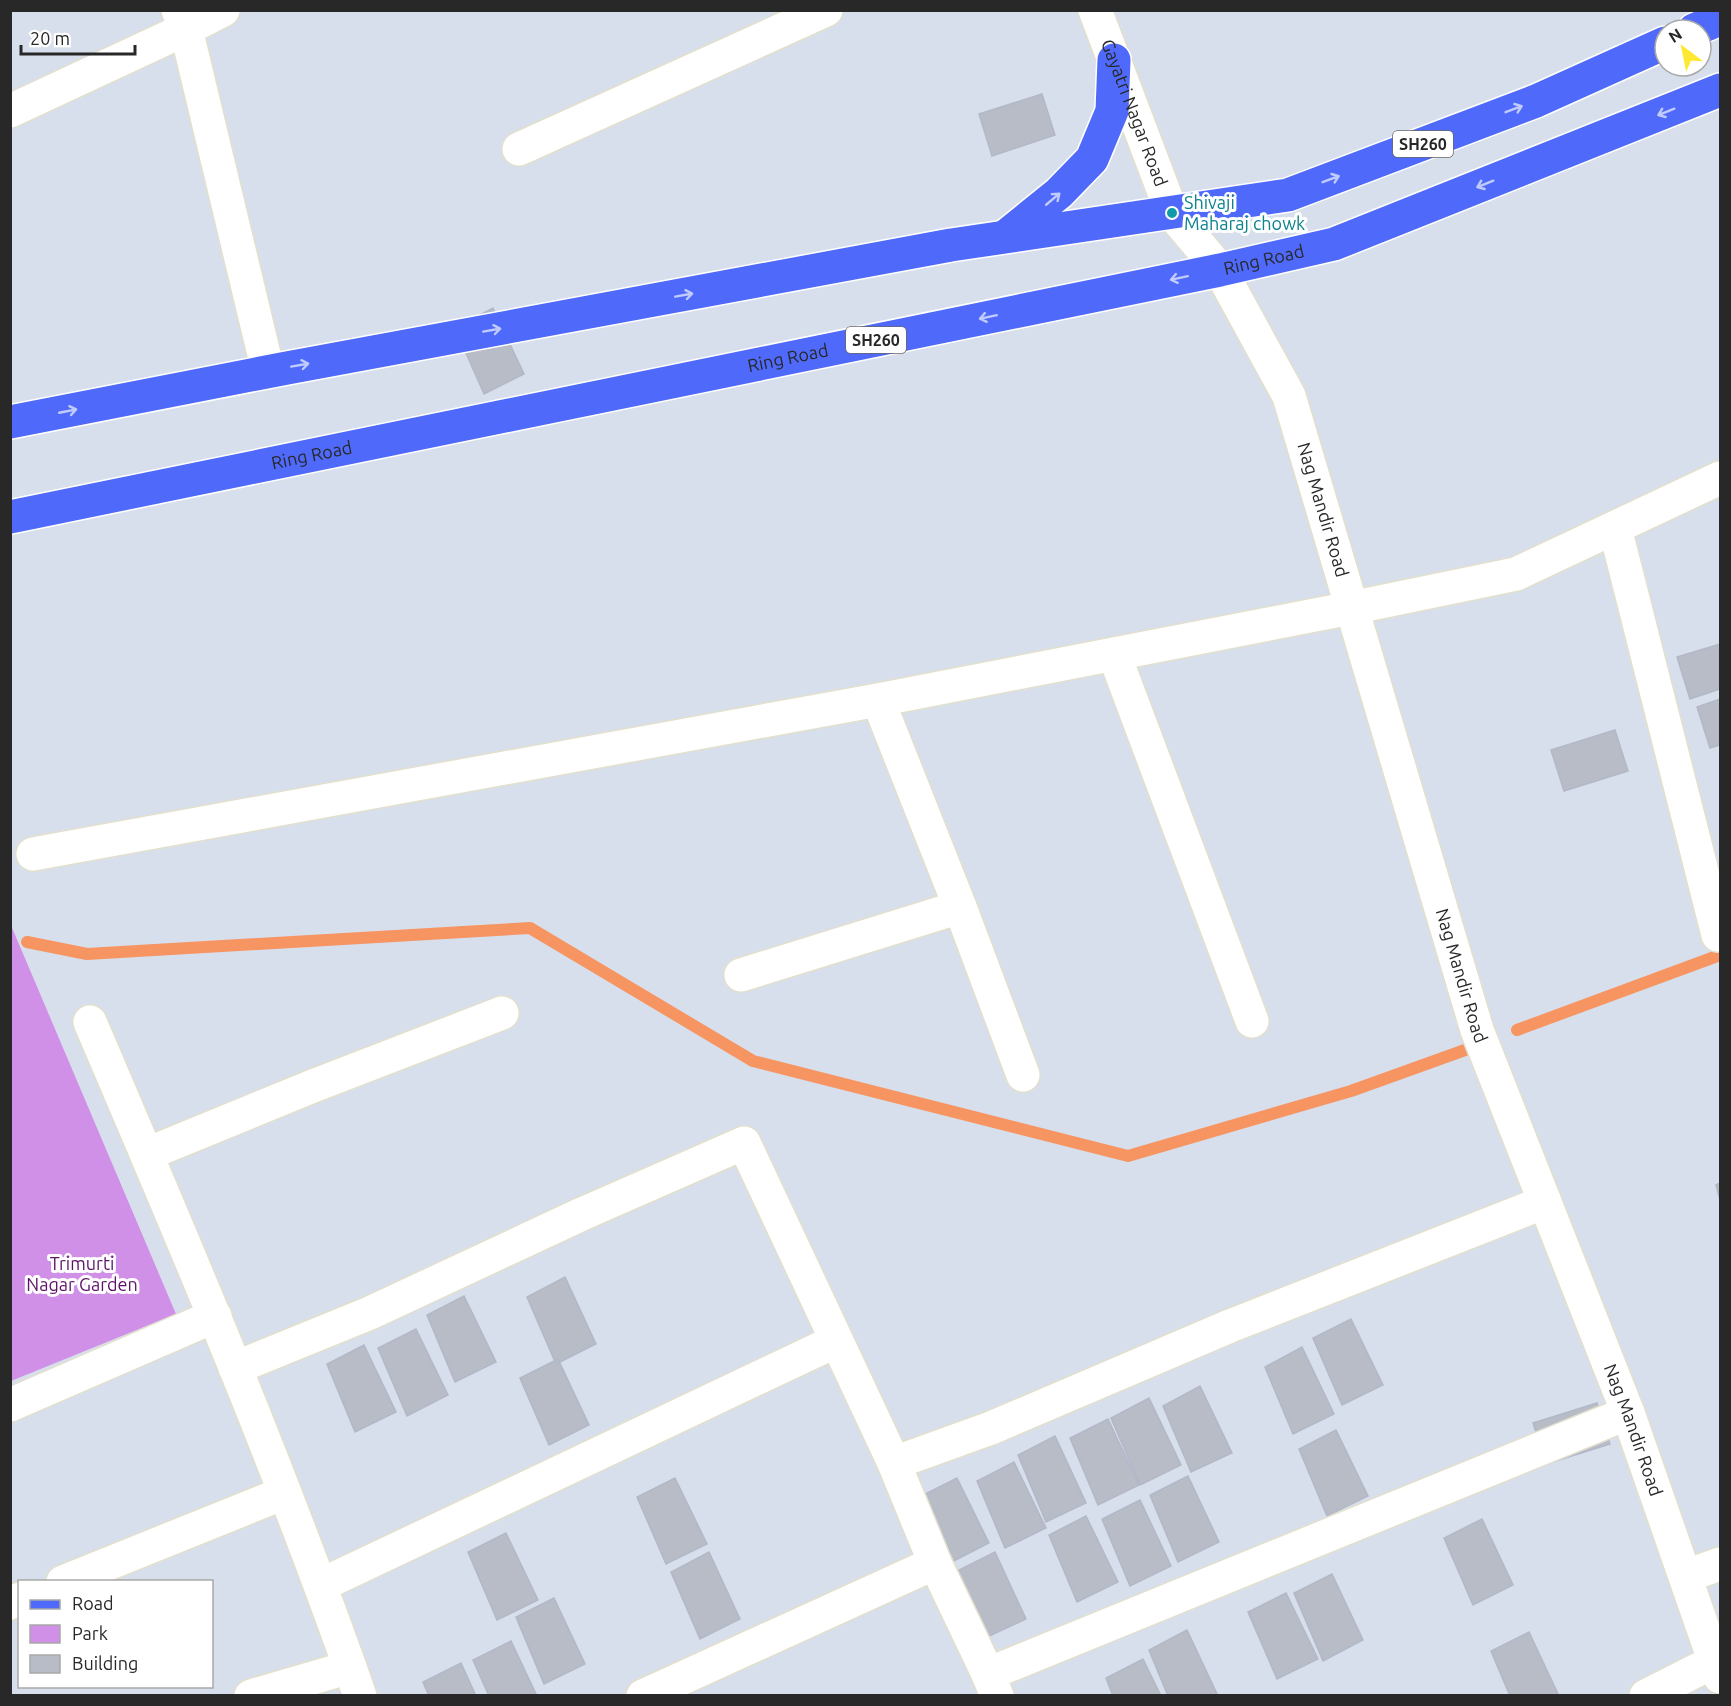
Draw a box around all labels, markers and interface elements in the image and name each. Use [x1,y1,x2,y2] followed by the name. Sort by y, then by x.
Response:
[21,18,135,56] scale bar
[1653,18,1713,78] north arrow
[1665,24,1685,46] text: N
[30,28,70,48] text: 20 m
[1098,36,1172,189] street label: Gayatri Nagar Road
[1504,103,1522,114] one-way arrow
[1657,107,1676,118] one-way arrow
[1393,131,1453,157] road number: SH260
[1322,173,1340,184] one-way arrow
[1476,179,1495,190] one-way arrow
[1045,192,1061,205] one-way arrow
[1184,192,1305,233] place label: Shivaji Maharaj chowk
[1165,206,1179,220] marker: Shivaji Maharaj chowk
[1222,240,1306,278] street label: Ring Road
[1170,273,1189,285] one-way arrow
[674,289,693,300] one-way arrow
[979,312,998,323] one-way arrow
[482,324,502,335] one-way arrow
[846,327,906,353] road number: SH260
[746,339,830,375] street label: Ring Road
[290,360,310,371] one-way arrow
[58,405,77,416] one-way arrow
[269,436,354,472] street label: Ring Road
[1294,440,1353,579] street label: Nag Mandir Road
[1433,906,1492,1045] street label: Nag Mandir Road
[26,1253,138,1294] park label: Trimurti Nagar Garden
[1601,1361,1667,1498] street label: Nag Mandir Road
[18,1580,213,1688] legend
[72,1593,114,1613] text: Road
[72,1623,108,1643] text: Park
[72,1653,138,1673] text: Building

